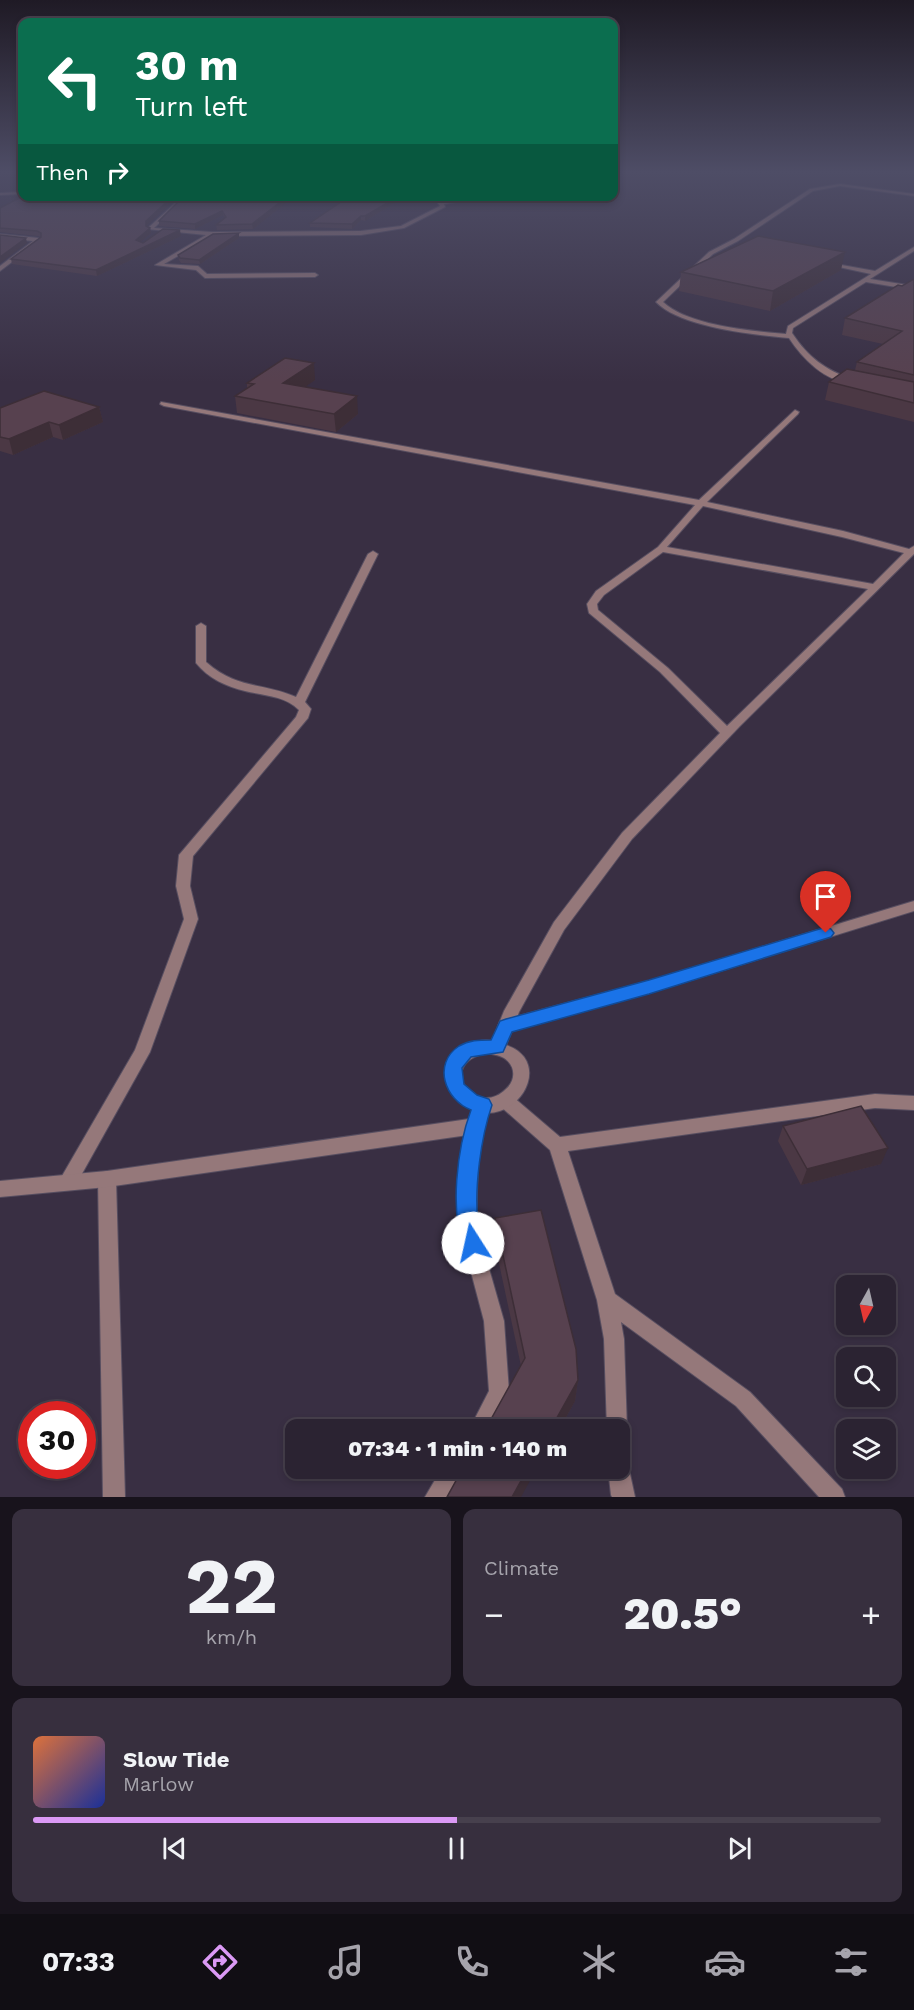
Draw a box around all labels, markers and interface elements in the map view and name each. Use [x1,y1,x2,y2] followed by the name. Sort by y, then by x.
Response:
[135,41,239,90] text: 30 m
[36,42,114,120] icon: left
[135,91,247,123] text: Turn left
[101,156,134,189] icon: right
[36,160,89,185] text: Then
[800,871,851,933] pin
[809,880,842,913] icon: arrive
[441,1211,505,1275] position arrow
[836,1275,896,1335] north arrow
[836,1275,896,1479] map controls
[836,1347,896,1407] button: search
[18,1401,96,1479] speed limit sign: 30
[836,1419,896,1479] button: layers
[348,1436,567,1461] text: 07:34 · 1 min · 140 m
[185,1540,278,1632] text: 22
[484,1556,559,1580] text: Climate
[623,1587,742,1640] text: 20.5°
[484,1595,504,1634] text: −
[861,1595,881,1634] text: +
[206,1625,257,1649] text: km/h
[123,1747,230,1772] text: Slow Tide
[123,1772,194,1796] text: Marlow
[158,1832,191,1865] icon: previous
[440,1832,473,1865] icon: pause
[723,1832,756,1865] icon: next
[199,1941,241,1983] icon: directions
[325,1941,367,1983] icon: music
[451,1941,493,1983] icon: phone
[578,1941,620,1983] icon: climate
[704,1941,746,1983] icon: car
[830,1941,872,1983] icon: filters
[42,1946,115,1978] text: 07:33

